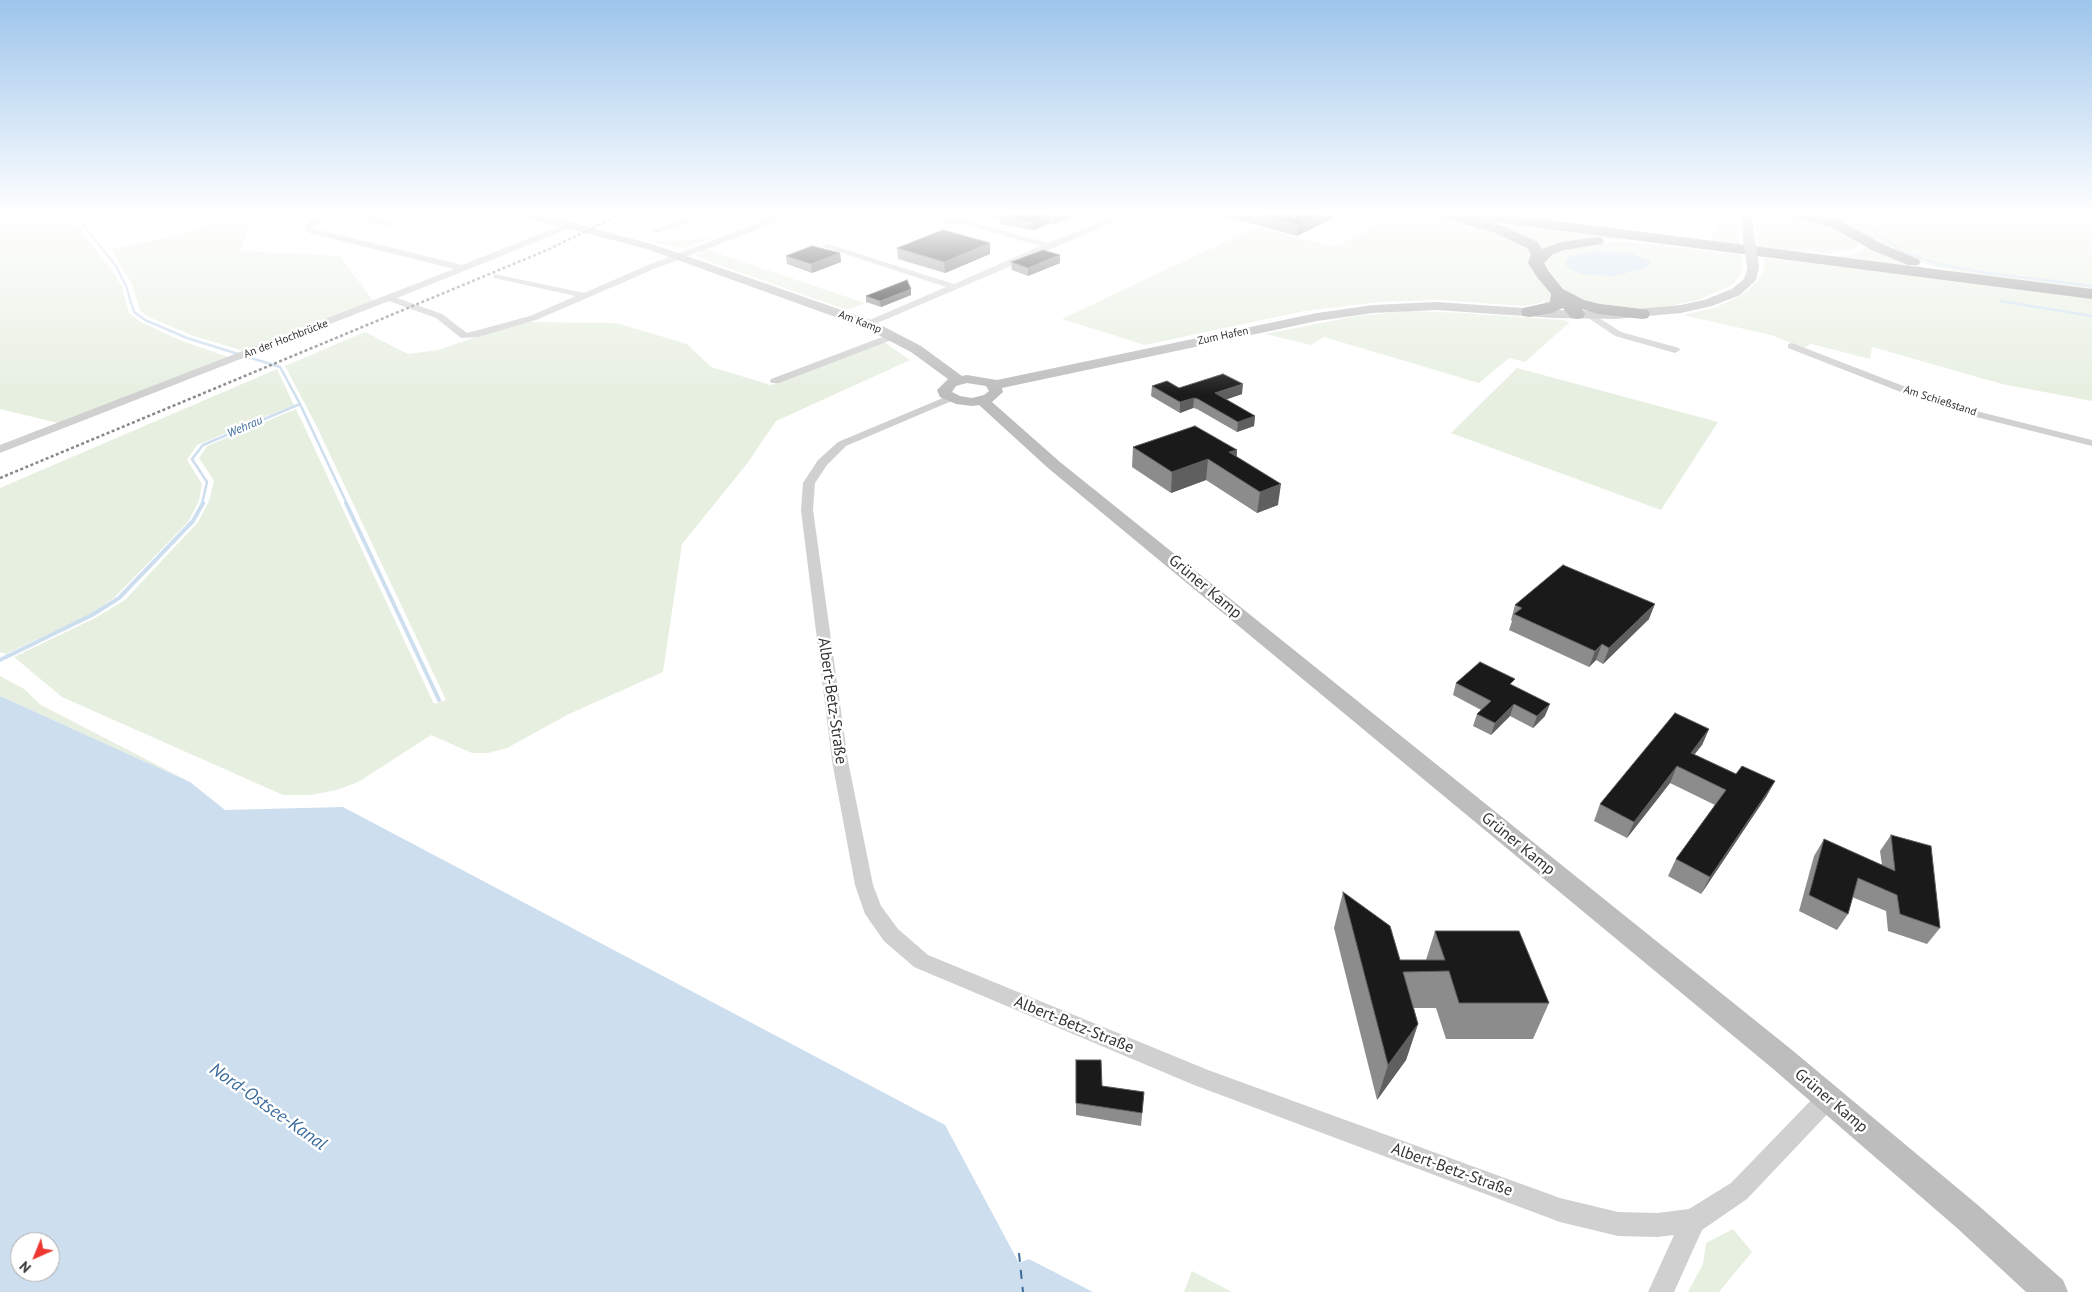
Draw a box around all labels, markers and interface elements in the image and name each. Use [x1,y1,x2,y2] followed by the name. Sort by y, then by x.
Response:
[837,308,883,336] street label: Am Kamp
[242,317,330,361] street label: An der Hochbrücke
[1196,324,1250,348] street label: Zum Hafen
[1902,383,1978,419] street label: Am Schießstand
[225,413,265,441] water label: Wehrau
[1165,551,1245,623] street label: Grüner Kamp
[814,637,850,765] street label: Albert-Betz-Straße
[1477,808,1559,880] street label: Grüner Kamp
[1011,992,1137,1058] street label: Albert-Betz-Straße
[205,1059,331,1155] water label: Nord-Ostsee-Kanal
[1791,1065,1871,1137] street label: Grüner Kamp
[1389,1139,1515,1201] street label: Albert-Betz-Straße
[10,1232,60,1282] north arrow
[16,1257,35,1277] text: N

